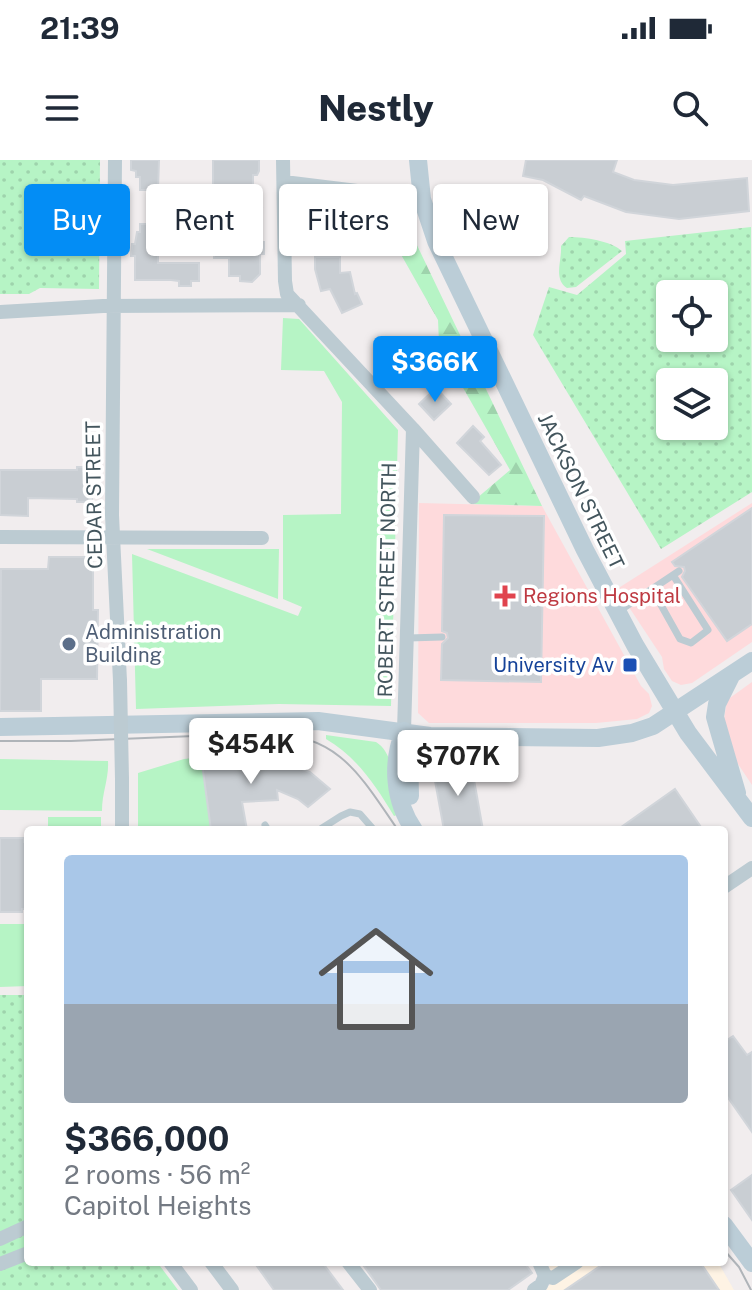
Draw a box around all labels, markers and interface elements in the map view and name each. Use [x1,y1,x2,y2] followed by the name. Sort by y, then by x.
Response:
[40,10,120,46] text: 21:39
[40,86,84,130] icon: menu
[668,86,712,130] icon: search
[318,87,434,129] text: Nestly
[24,184,130,256] chip: Buy
[146,184,263,256] chip: Rent
[279,184,417,256] chip: Filters
[433,184,548,256] chip: New
[656,280,728,440] map controls
[656,280,728,352] button: locate
[379,336,491,404] pin: $366K
[391,346,479,377] text: $366K
[656,368,728,440] button: layers
[533,409,629,573] street label: JACKSON STREET
[81,421,107,569] street label: CEDAR STREET
[373,462,401,698] street label: ROBERT STREET NORTH
[523,584,681,608] place label: Regions Hospital
[494,585,516,607] marker: Regions Hospital
[85,620,221,667] place label: Administration Building
[60,635,78,653] marker: Administration Building
[493,653,614,677] place label: University Av
[621,656,639,674] marker: University Av
[195,718,307,786] pin: $454K
[207,728,295,759] text: $454K
[402,730,514,798] pin: $707K
[416,740,500,771] text: $707K
[304,907,448,1051] icon: home
[64,1119,229,1159] text: $366,000
[64,1159,250,1190] text: 2 rooms · 56 m²
[64,1190,251,1221] text: Capitol Heights

